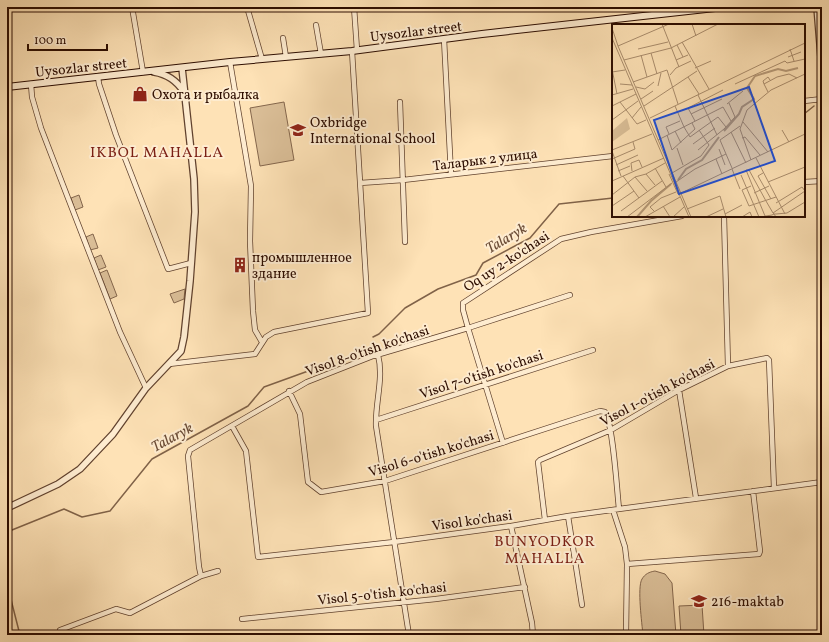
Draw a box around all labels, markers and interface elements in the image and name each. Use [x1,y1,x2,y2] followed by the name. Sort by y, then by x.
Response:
[369,17,463,48] street label: Uysozlar street
[612,24,805,217] inset map
[28,26,107,52] scale bar
[34,33,67,49] text: 100 m
[34,54,128,83] street label: Uysozlar street
[131,85,149,103] shop icon: Охота и рыбалка
[152,86,259,105] place label: Охота и рыбалка
[310,114,436,149] place label: Oxbridge International School
[289,121,307,139] school or university icon: Oxbridge International School
[90,143,224,164] district label: IKBOL MAHALLA
[432,145,539,176] street label: Таларык 2 улица
[482,219,531,260] water label: Talaryk
[460,227,553,297] street label: Oq uy 2-ko'chasi
[252,249,352,284] place label: промышленное здание
[231,256,249,274] building icon: промышленное здание
[303,321,432,382] street label: Visol 8-o'tish ko'chasi
[417,346,546,404] street label: Visol 7-o'tish ko'chasi
[597,355,719,432] street label: Visol 1-o'tish ko'chasi
[148,418,197,458] water label: Talaryk
[366,426,497,483] street label: Visol 6-o'tish ko'chasi
[431,506,514,537] street label: Visol ko'chasi
[494,532,596,570] district label: BUNYODKOR MAHALLA
[317,578,448,611] street label: Visol 5-o'tish ko'chasi
[690,592,708,610] school or university icon: 216-maktab
[711,593,784,612] place label: 216-maktab

